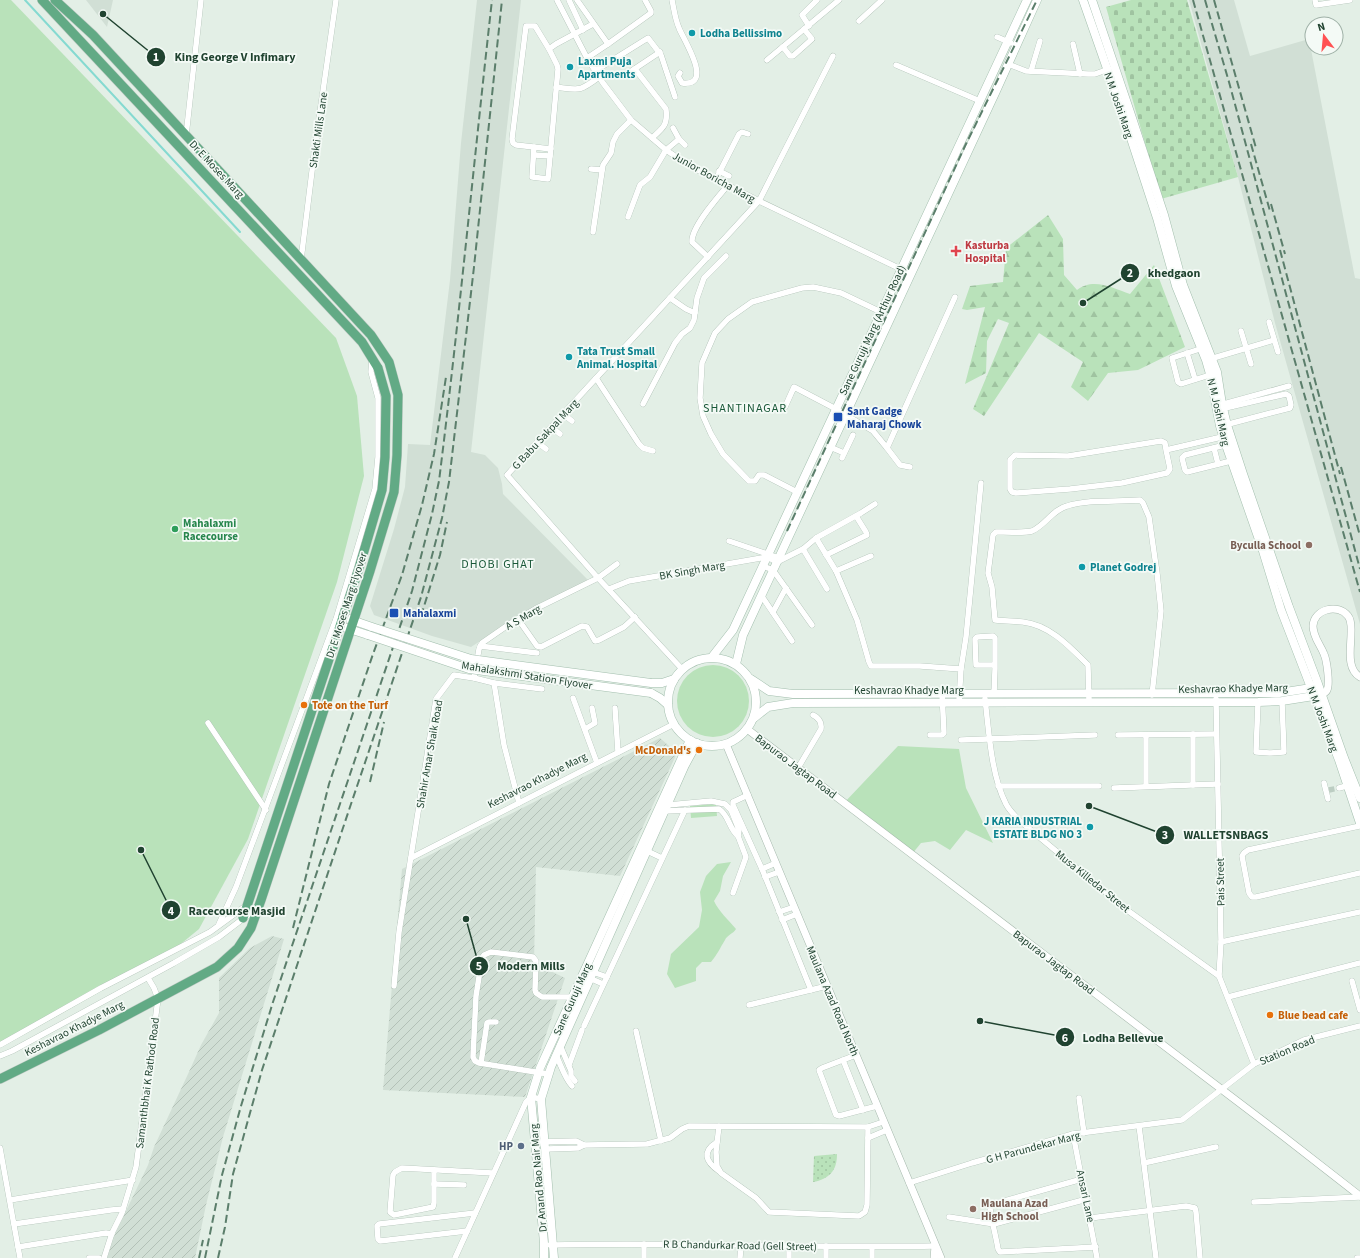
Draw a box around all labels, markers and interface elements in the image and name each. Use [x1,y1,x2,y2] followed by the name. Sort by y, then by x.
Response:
[1304,16,1344,56] north arrow
[1316,19,1327,35] text: N
[700,26,782,41] place label: Lodha Bellissimo
[687,28,697,38] marker: Lodha Bellissimo
[146,45,303,69] callout: King George V Infimary
[153,49,159,66] text: 1
[174,49,296,66] text: King George V Infimary
[577,54,635,82] place label: Laxmi Puja Apartments
[565,62,575,72] marker: Laxmi Puja Apartments
[1100,70,1137,141] street label: N M Joshi Marg
[306,91,331,169] street label: Shakti Mills Lane
[186,137,248,202] street label: Dr E Moses Marg
[670,148,758,207] street label: Junior Boricha Marg
[965,238,1009,266] place label: Kasturba Hospital
[950,245,962,257] marker: Kasturba Hospital
[1120,261,1208,285] callout: khedgaon
[836,263,909,398] street label: Sane Guruji Marg (Arthur Road)
[1127,265,1133,282] text: 2
[1148,265,1200,282] text: khedgaon
[576,344,658,372] place label: Tata Trust Small Animal. Hospital
[564,352,574,362] marker: Tata Trust Small Animal. Hospital
[1203,377,1234,448] street label: N M Joshi Marg
[509,395,582,473] street label: G Babu Sakpal Marg
[703,400,787,417] district label: SHANTINAGAR
[847,404,922,432] place label: Sant Gadge Maharaj Chowk
[832,411,844,423] marker: Sant Gadge Maharaj Chowk
[183,516,238,544] place label: Mahalaxmi Racecourse
[170,524,180,534] marker: Mahalaxmi Racecourse
[1230,538,1302,553] place label: Byculla School
[1304,540,1314,550] marker: Byculla School
[322,550,371,660] street label: Dr E Moses Marg Flyover
[461,556,535,573] district label: DHOBI GHAT
[658,557,726,584] street label: BK Singh Marg
[1090,560,1156,575] place label: Planet Godrej
[1077,562,1087,572] marker: Planet Godrej
[503,601,544,634] street label: A S Marg
[403,606,456,621] place label: Mahalaxmi
[388,607,400,619] marker: Mahalaxmi
[460,658,594,693] street label: Mahalakshmi Station Flyover
[1178,680,1288,697] street label: Keshavrao Khadye Marg
[854,683,964,698] street label: Keshavrao Khadye Marg
[1303,684,1342,755] street label: N M Joshi Marg
[312,698,389,713] place label: Tote on the Turf
[413,699,446,810] street label: Shahir Amar Shaik Road
[299,700,309,710] marker: Tote on the Turf
[752,731,840,802] street label: Bapurao Jagtap Road
[635,743,691,758] place label: McDonald's
[694,745,704,755] marker: McDonald's
[485,749,590,812] street label: Keshavrao Khadye Marg
[984,814,1082,842] place label: J KARIA INDUSTRIAL ESTATE BLDG NO 3
[1085,822,1095,832] marker: J KARIA INDUSTRIAL ESTATE BLDG NO 3
[1155,823,1276,847] callout: WALLETSNBAGS
[1162,827,1168,844] text: 3
[1183,827,1269,844] text: WALLETSNBAGS
[1052,847,1133,916] street label: Musa Killedar Street
[1213,857,1228,906] street label: Pais Street
[161,898,294,922] callout: Racecourse Masjid
[168,903,175,920] text: 4
[189,903,286,920] text: Racecourse Masjid
[1010,927,1098,998] street label: Bapurao Jagtap Road
[803,944,863,1059] street label: Maulana Azad Road North
[469,954,573,978] callout: Modern Mills
[476,958,482,975] text: 5
[497,958,565,975] text: Modern Mills
[550,960,595,1038] street label: Sane Guruji Marg
[22,997,127,1060] street label: Keshavrao Khadye Marg
[1278,1008,1349,1023] place label: Blue bead cafe
[1265,1010,1275,1020] marker: Blue bead cafe
[132,1017,163,1150] street label: Samanthbhai K Rathod Road
[1055,1025,1172,1049] callout: Lodha Bellevue
[1062,1030,1068,1047] text: 6
[1083,1030,1163,1047] text: Lodha Bellevue
[1257,1032,1317,1069] street label: Station Road
[526,1123,551,1233] street label: Dr Anand Rao Nair Marg
[984,1128,1082,1167] street label: G H Parundekar Marg
[499,1139,513,1154] place label: HP
[516,1141,526,1151] marker: HP
[1073,1169,1098,1224] street label: Ansari Lane
[981,1196,1048,1224] place label: Maulana Azad High School
[968,1204,978,1214] marker: Maulana Azad High School
[663,1237,817,1254] street label: R B Chandurkar Road (Gell Street)

